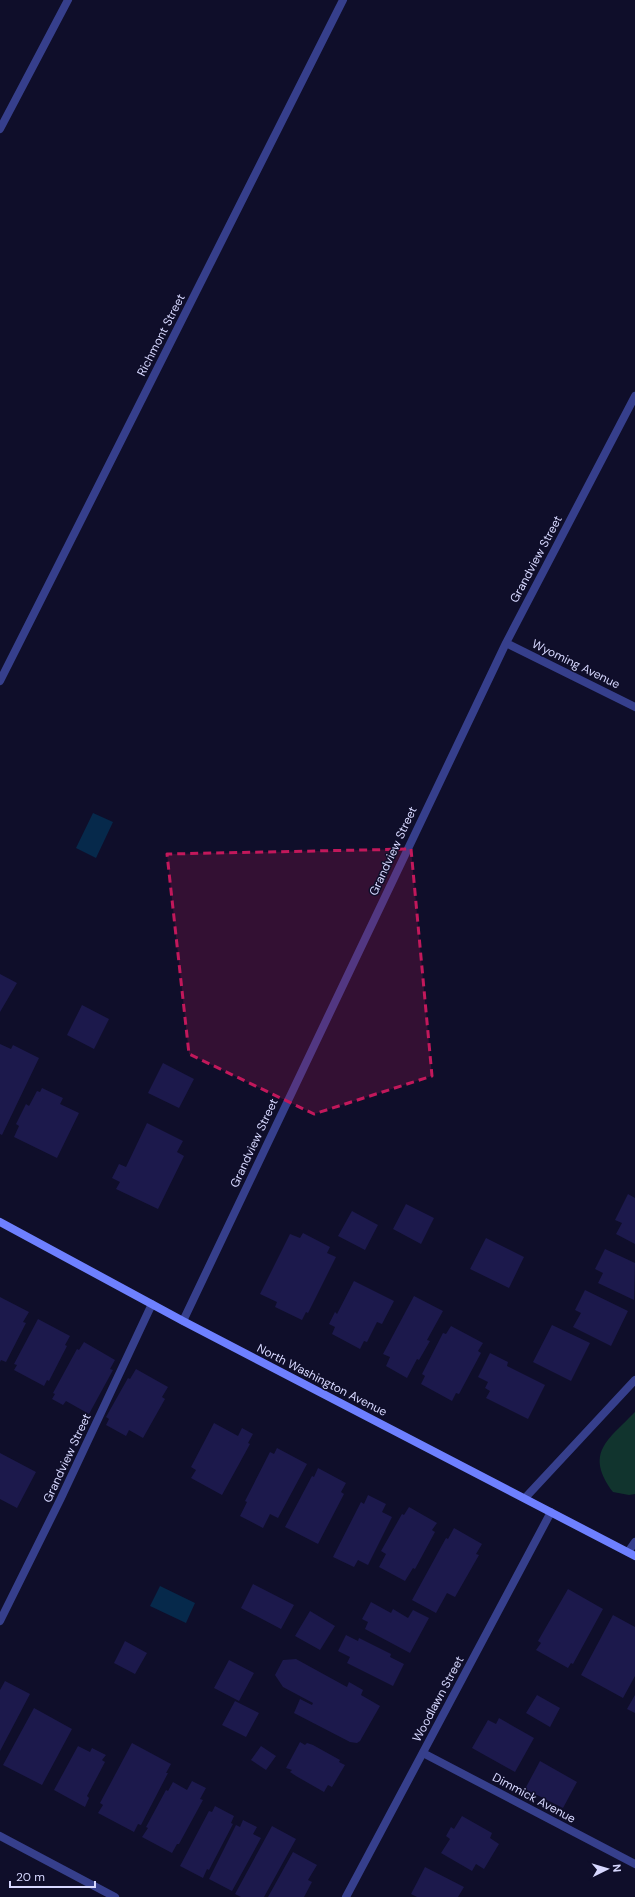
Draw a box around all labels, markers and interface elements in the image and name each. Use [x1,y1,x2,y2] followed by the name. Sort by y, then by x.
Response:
[133,291,189,379] street label: Richmont Street
[506,512,566,605] street label: Grandview Street
[529,636,623,692] street label: Wyoming Avenue
[365,804,421,898] street label: Grandview Street
[226,1096,282,1190] street label: Grandview Street
[254,1340,390,1420] street label: North Washington Avenue
[39,1411,95,1505] street label: Grandview Street
[409,1653,468,1745] street label: Woodlawn Street
[490,1769,579,1827] street label: Dimmick Avenue
[587,1849,627,1889] north arrow
[10,1863,95,1889] scale bar
[610,1864,624,1873] text: N
[16,1869,45,1885] text: 20 m

